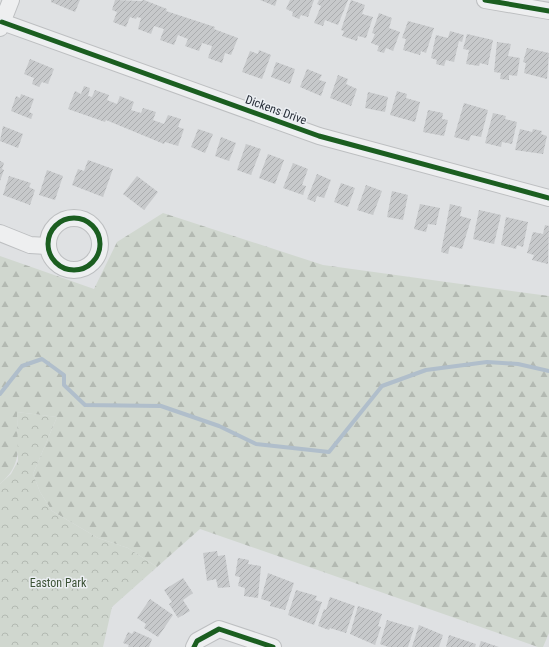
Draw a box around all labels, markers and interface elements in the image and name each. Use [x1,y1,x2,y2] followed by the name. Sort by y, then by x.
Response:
[244,92,309,128] street label: Dickens Drive
[30,576,87,590] park label: Easton Park

